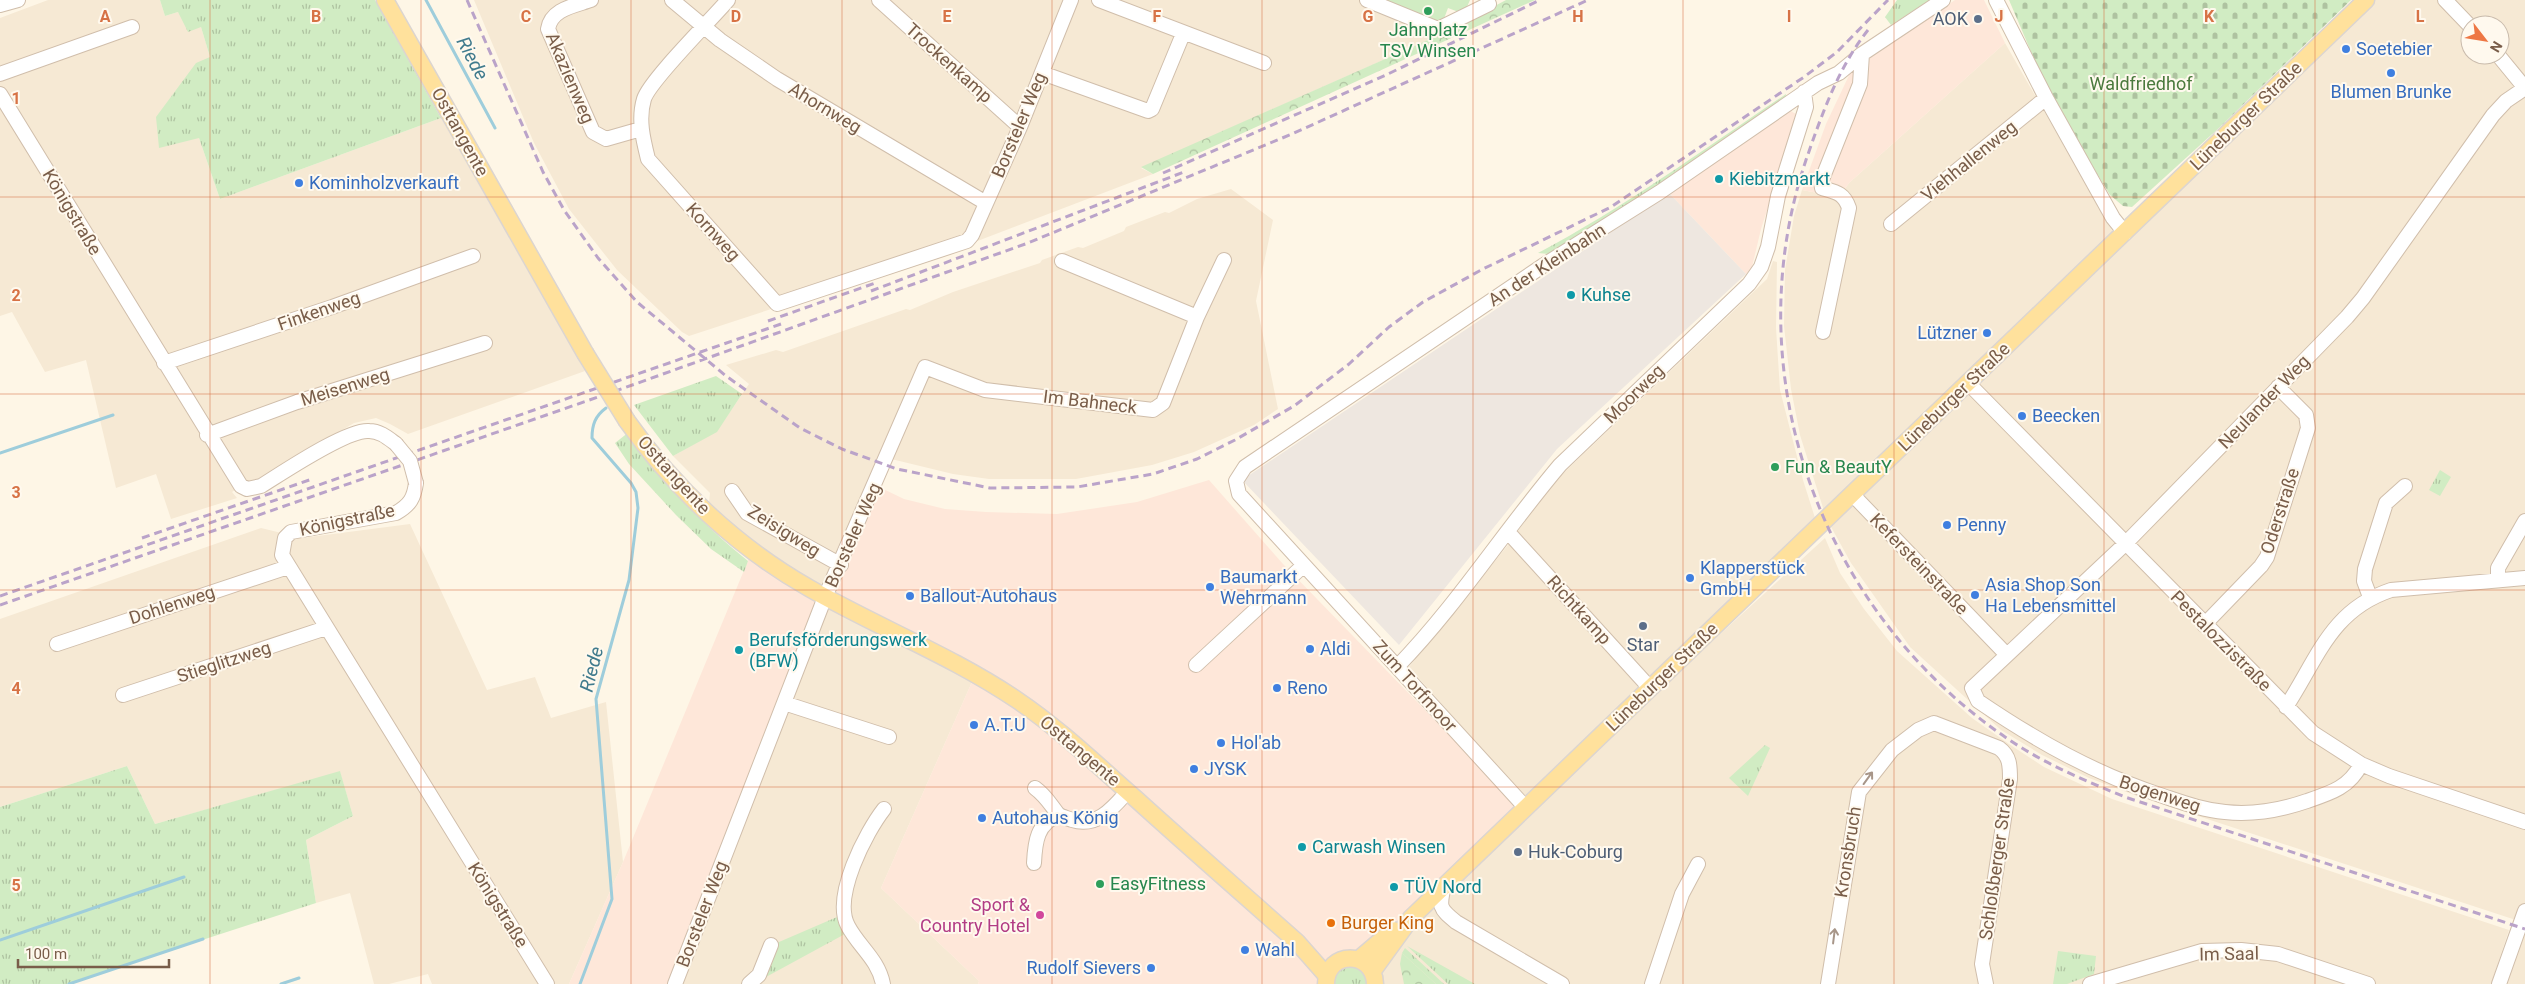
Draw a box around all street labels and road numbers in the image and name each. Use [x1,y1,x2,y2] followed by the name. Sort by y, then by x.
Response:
[902,18,997,107] street label: Trockenkamp
[542,29,599,126] street label: Akazienweg
[2185,57,2306,174] street label: Lüneburger Straße
[987,69,1050,181] street label: Borsteler Weg
[785,78,865,137] street label: Ahornweg
[427,84,493,180] street label: Osttangente
[1917,116,2021,205] street label: Viehhallenweg
[39,165,106,259] street label: Königstraße
[682,198,745,265] street label: Kornweg
[1484,219,1609,310] street label: An der Kleinbahn
[275,287,363,334] street label: Finkenweg
[1893,338,2014,455] street label: Lüneburger Straße
[2214,350,2314,453] street label: Neulander Weg
[1599,360,1668,427] street label: Moorweg
[298,363,392,410] street label: Meisenweg
[1042,385,1139,418] street label: Im Bahneck
[634,431,715,518] street label: Osttangente
[2256,465,2303,556] street label: Oderstraße
[820,479,885,590] street label: Borsteler Weg
[297,499,396,540] street label: Königstraße
[744,500,824,561] street label: Zeisigweg
[1866,509,1973,619] street label: Kefersteinstraße
[1543,571,1616,648] street label: Richtkamp
[126,581,217,628] street label: Dohlenweg
[2167,586,2276,695] street label: Pestalozzistraße
[1601,618,1722,735] street label: Lüneburger Straße
[174,636,273,687] street label: Stieglitzweg
[1369,636,1462,736] street label: Zum Torfmoor
[1036,711,1125,790] street label: Osttangente
[2117,771,2203,817] street label: Bogenweg
[1975,776,2018,941] street label: Schloßberger Straße
[1830,805,1865,899] street label: Kronsbruch
[464,858,533,951] street label: Königstraße
[672,858,731,970] street label: Borsteler Weg
[2199,942,2259,965] street label: Im Saal

